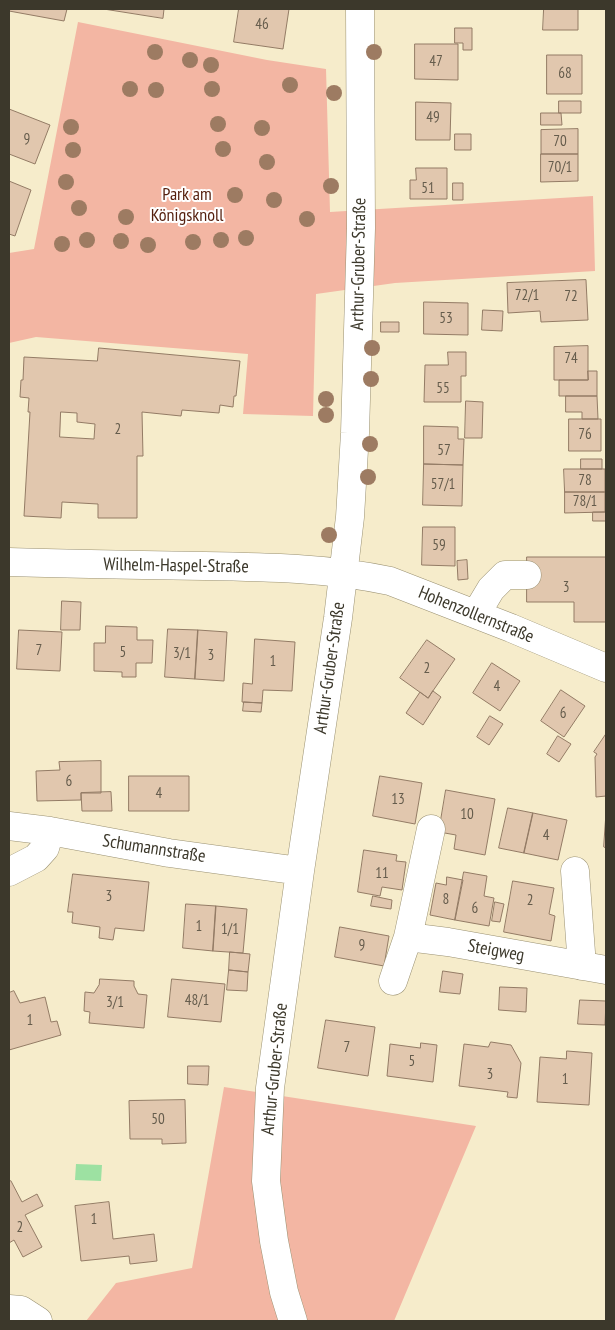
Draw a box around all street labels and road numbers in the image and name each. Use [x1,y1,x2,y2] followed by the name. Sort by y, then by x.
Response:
[347,197,371,331] street label: Arthur-Gruber-Straße
[103,554,249,578] street label: Wilhelm-Haspel-Straße
[415,582,537,648] street label: Hohenzollernstraße
[310,601,350,735] street label: Arthur-Gruber-Straße
[101,830,207,868] street label: Schumannstraße
[466,935,526,967] street label: Steigweg
[257,1002,293,1136] street label: Arthur-Gruber-Straße

